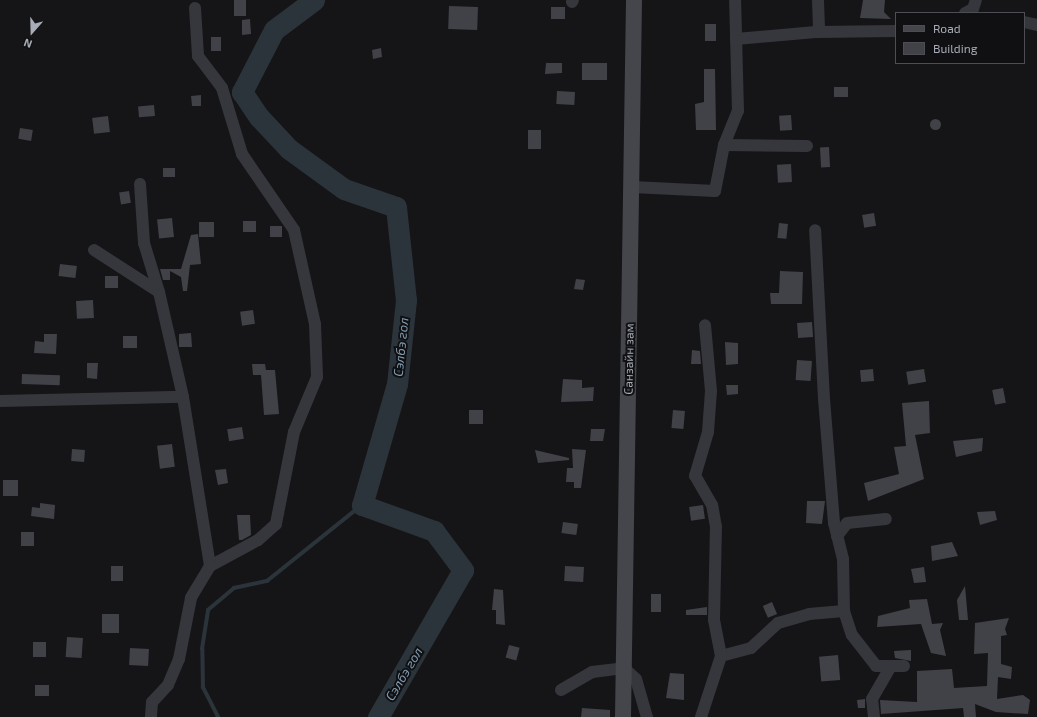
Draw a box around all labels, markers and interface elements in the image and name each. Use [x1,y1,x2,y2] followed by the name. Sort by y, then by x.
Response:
[12,12,52,52] north arrow
[895,12,1025,64] legend
[933,21,961,35] text: Road
[22,36,34,51] text: N
[933,41,977,55] text: Building
[390,317,412,377] water label: Сэлбэ гол
[621,323,637,395] street label: Санзайн зам
[382,645,426,703] water label: Сэлбэ гол

